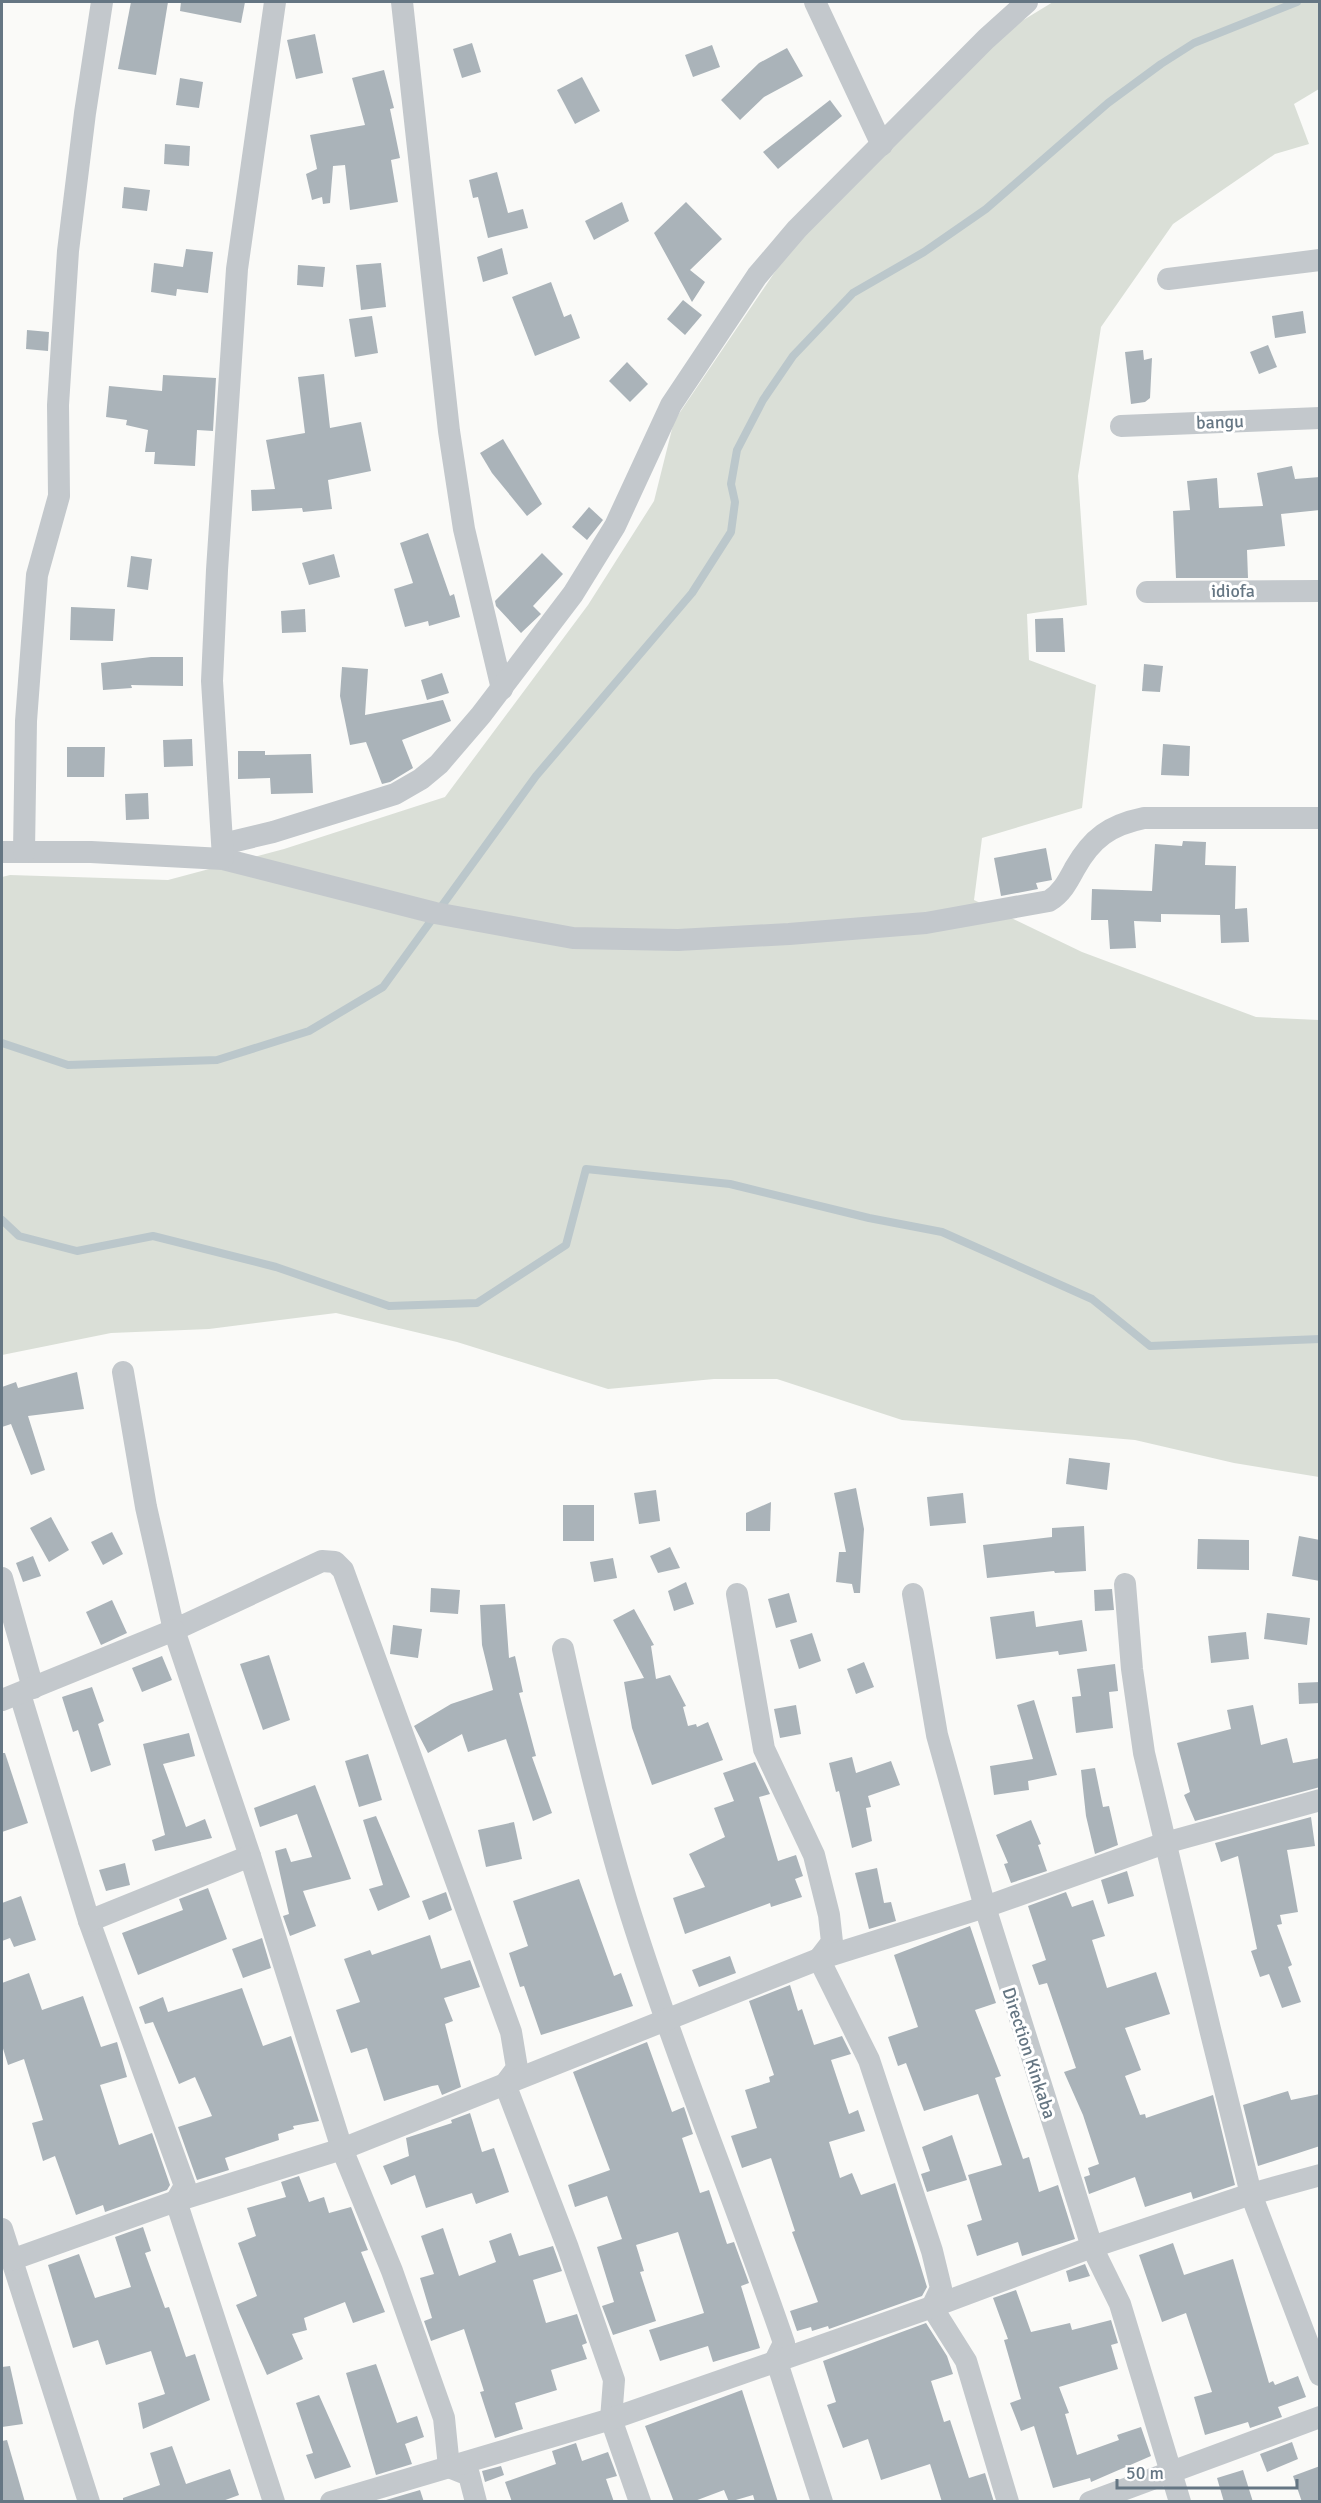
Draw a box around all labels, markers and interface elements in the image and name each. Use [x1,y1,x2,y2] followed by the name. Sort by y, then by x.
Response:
[1196,410,1244,434] street label: bangu
[1211,580,1255,602] street label: idiofa
[997,1984,1061,2122] street label: Direction Kinkaba
[1117,2452,1297,2490] scale bar
[1126,2462,1164,2484] text: 50 m

